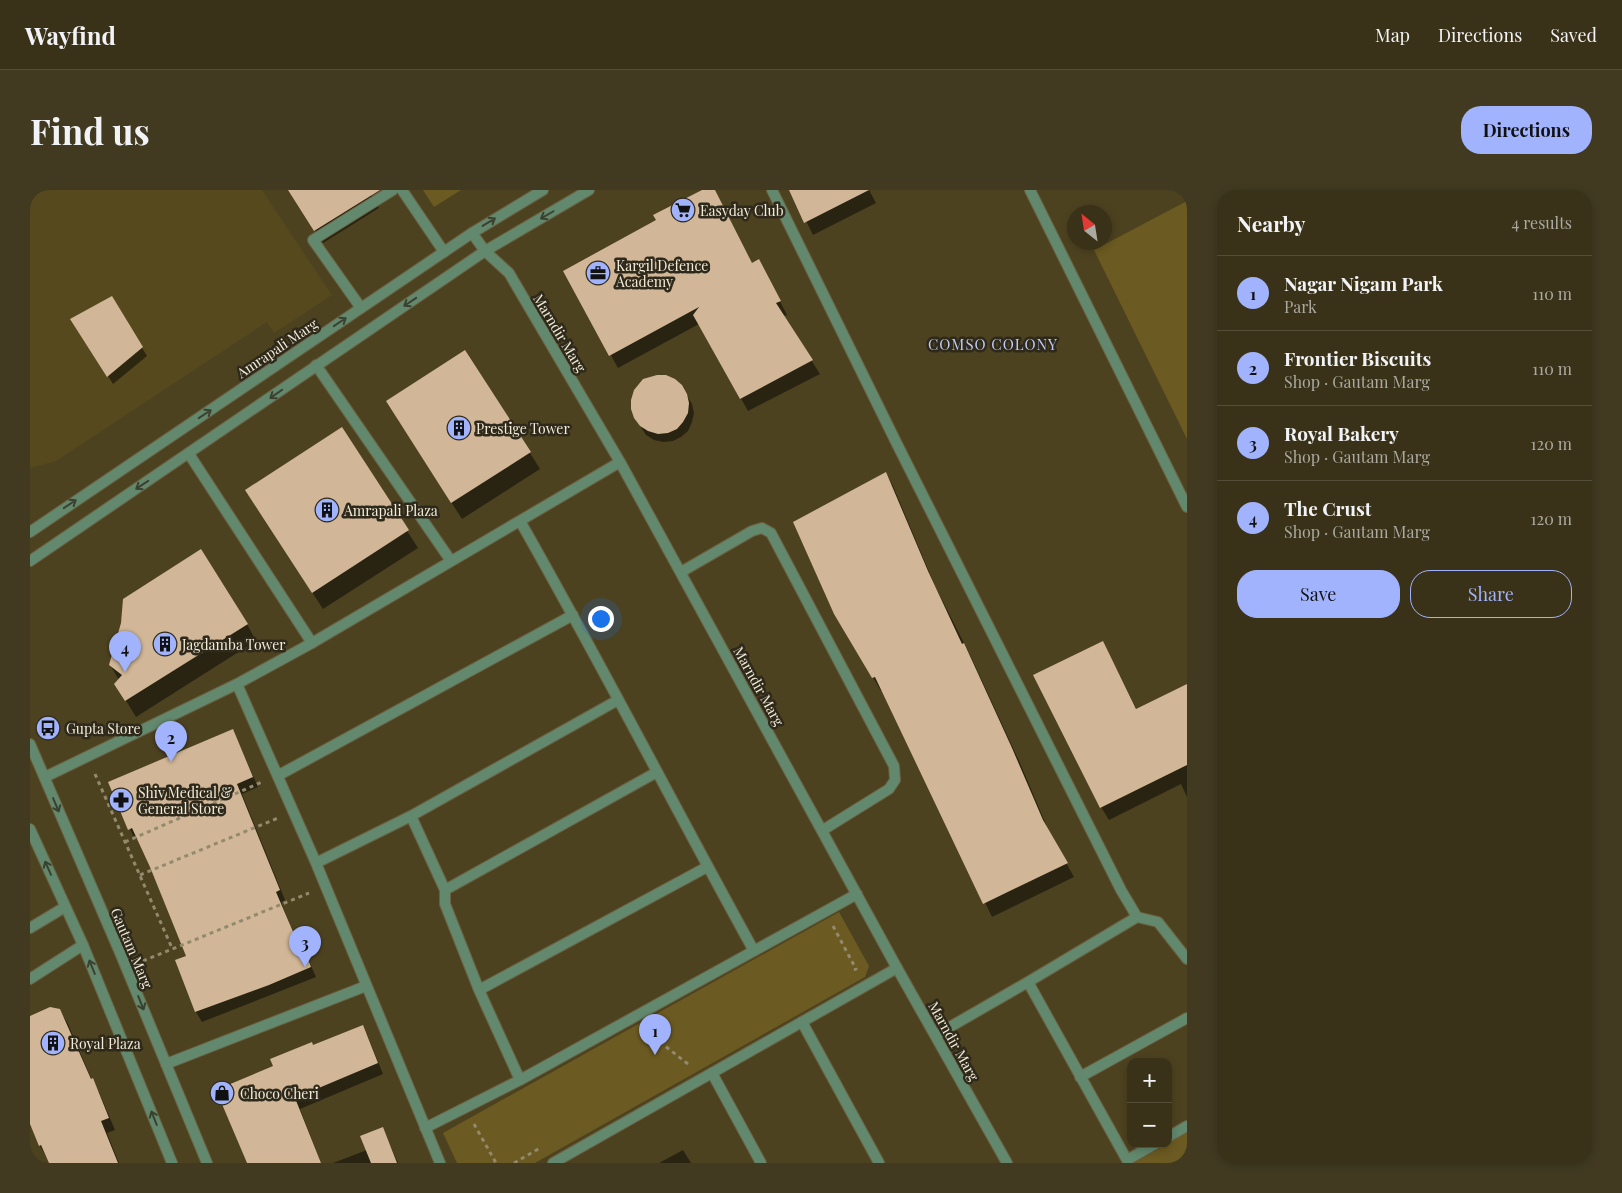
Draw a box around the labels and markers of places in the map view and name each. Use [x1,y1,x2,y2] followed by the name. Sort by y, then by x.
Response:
[670,197,696,223] supermarket icon: Easyday Club
[700,201,784,220] place label: Easyday Club
[615,256,708,291] place label: Kargil Defence Academy
[585,260,611,286] office icon: Kargil Defence Academy
[446,415,472,441] building icon: Prestige Tower
[476,419,570,438] place label: Prestige Tower
[314,497,340,523] building icon: Amrapali Plaza
[343,501,438,520] place label: Amrapali Plaza
[109,631,141,672] pin: 4
[152,631,178,657] building icon: Jagdamba Tower
[181,635,286,654] place label: Jagdamba Tower
[35,715,61,741] bus stop icon: Gupta Store
[66,719,141,738] place label: Gupta Store
[155,721,187,762] pin: 2
[138,783,232,818] place label: Shiv Medical & General Store
[108,787,134,813] pharmacy icon: Shiv Medical & General Store
[289,926,321,967] pin: 3
[639,1014,671,1055] pin: 1
[40,1030,66,1056] building icon: Royal Plaza
[70,1034,141,1053] place label: Royal Plaza
[209,1080,235,1106] shop icon: Choco Cheri
[240,1084,319,1103] place label: Choco Cheri

